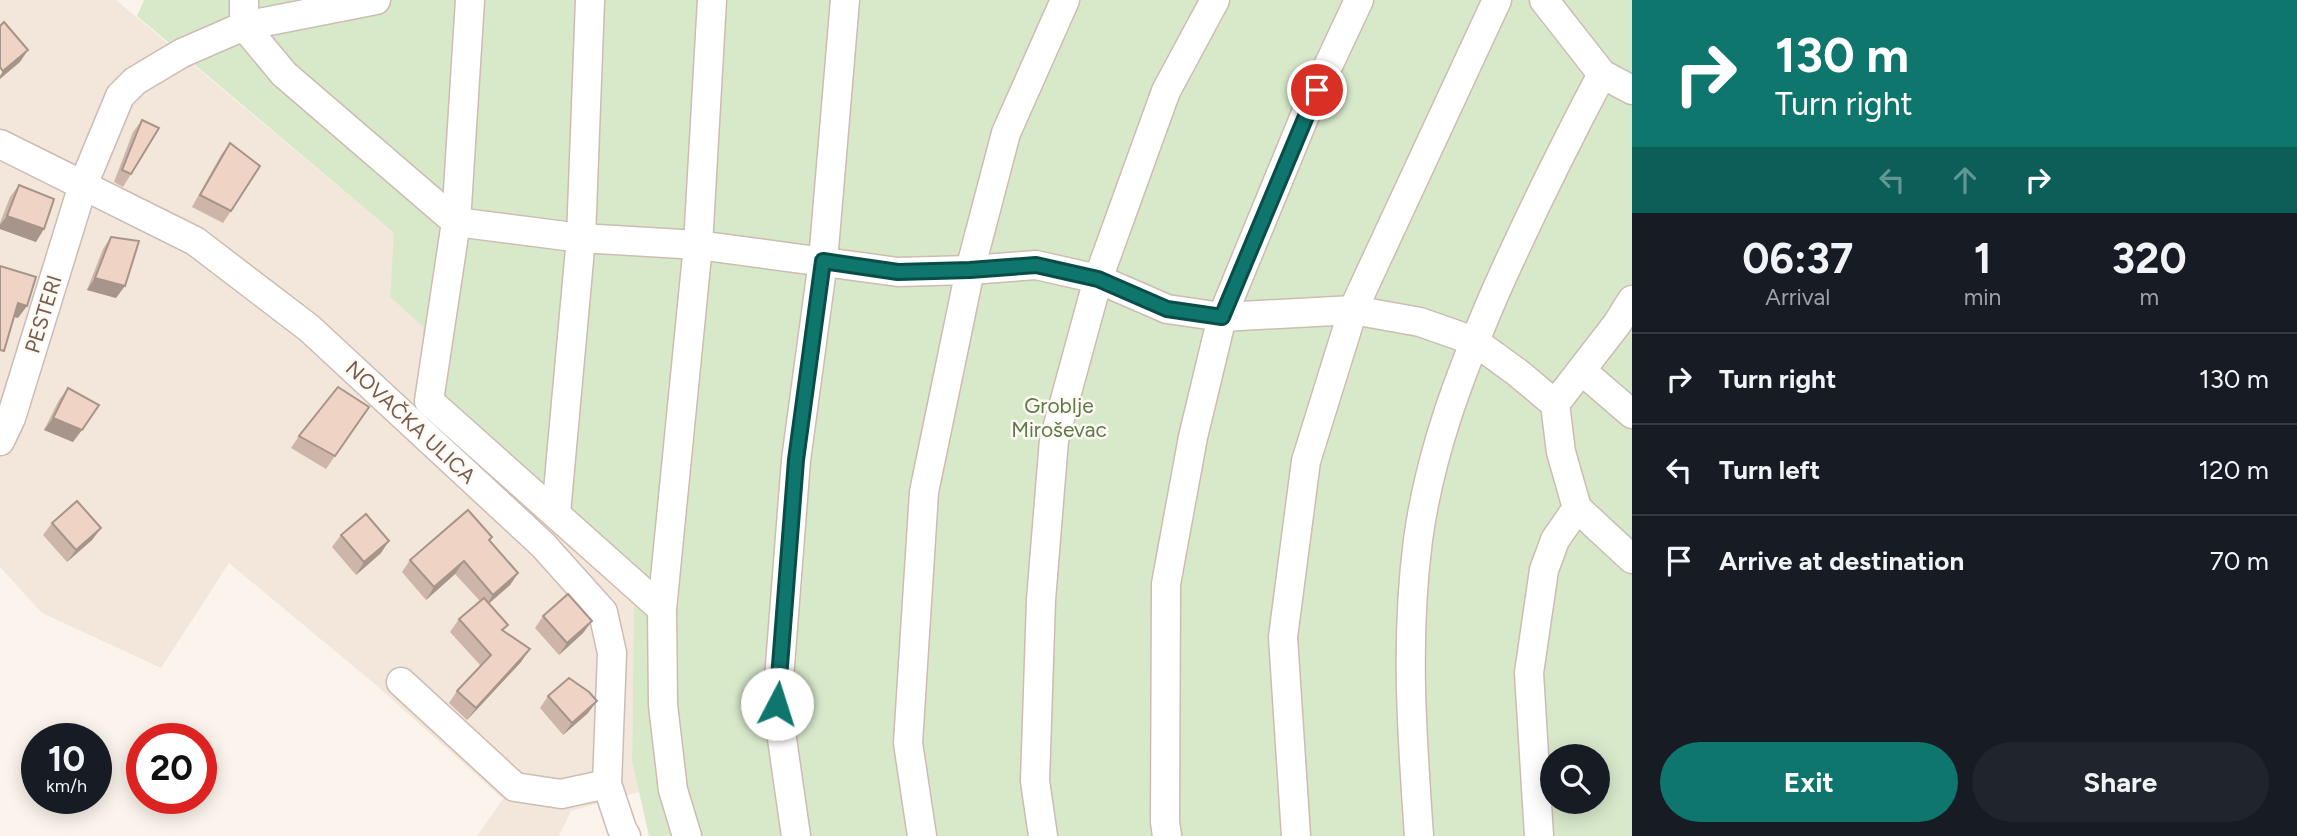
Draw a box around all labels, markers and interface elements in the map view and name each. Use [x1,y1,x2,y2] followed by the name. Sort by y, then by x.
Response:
[1775,25,1909,84] text: 130 m
[1660,28,1751,119] icon: right
[1287,60,1347,120] pin
[1298,71,1336,109] icon: arrive
[1775,85,1913,123] text: Turn right
[1873,161,1911,199] icon: left
[1946,161,1984,199] icon: ahead
[2019,161,2057,199] icon: right
[1742,233,1853,284] text: 06:37
[1974,233,1991,284] text: 1
[2112,233,2187,284] text: 320
[19,272,67,356] street label: PESTERI
[1765,283,1830,311] text: Arrival
[1964,283,2001,311] text: min
[2139,283,2159,311] text: m
[341,355,481,489] street label: NOVAČKA ULICA
[1660,360,1698,398] icon: right
[1719,363,1836,395] text: Turn right
[2199,363,2269,395] text: 130 m
[1011,393,1107,442] park label: Groblje Miroševac
[1660,451,1698,489] icon: left
[1719,454,1820,486] text: Turn left
[2199,454,2269,486] text: 120 m
[1660,542,1698,580] icon: arrive
[1719,545,1964,577] text: Arrive at destination
[2210,545,2269,577] text: 70 m
[740,667,814,741] position arrow
[126,723,217,814] speed limit sign: 20
[48,738,85,780] text: 10
[1660,742,1958,822] button: Exit
[1972,742,2269,822] button: Share
[1540,744,1610,814] map controls
[1540,744,1610,814] button: search
[46,775,87,797] text: km/h

